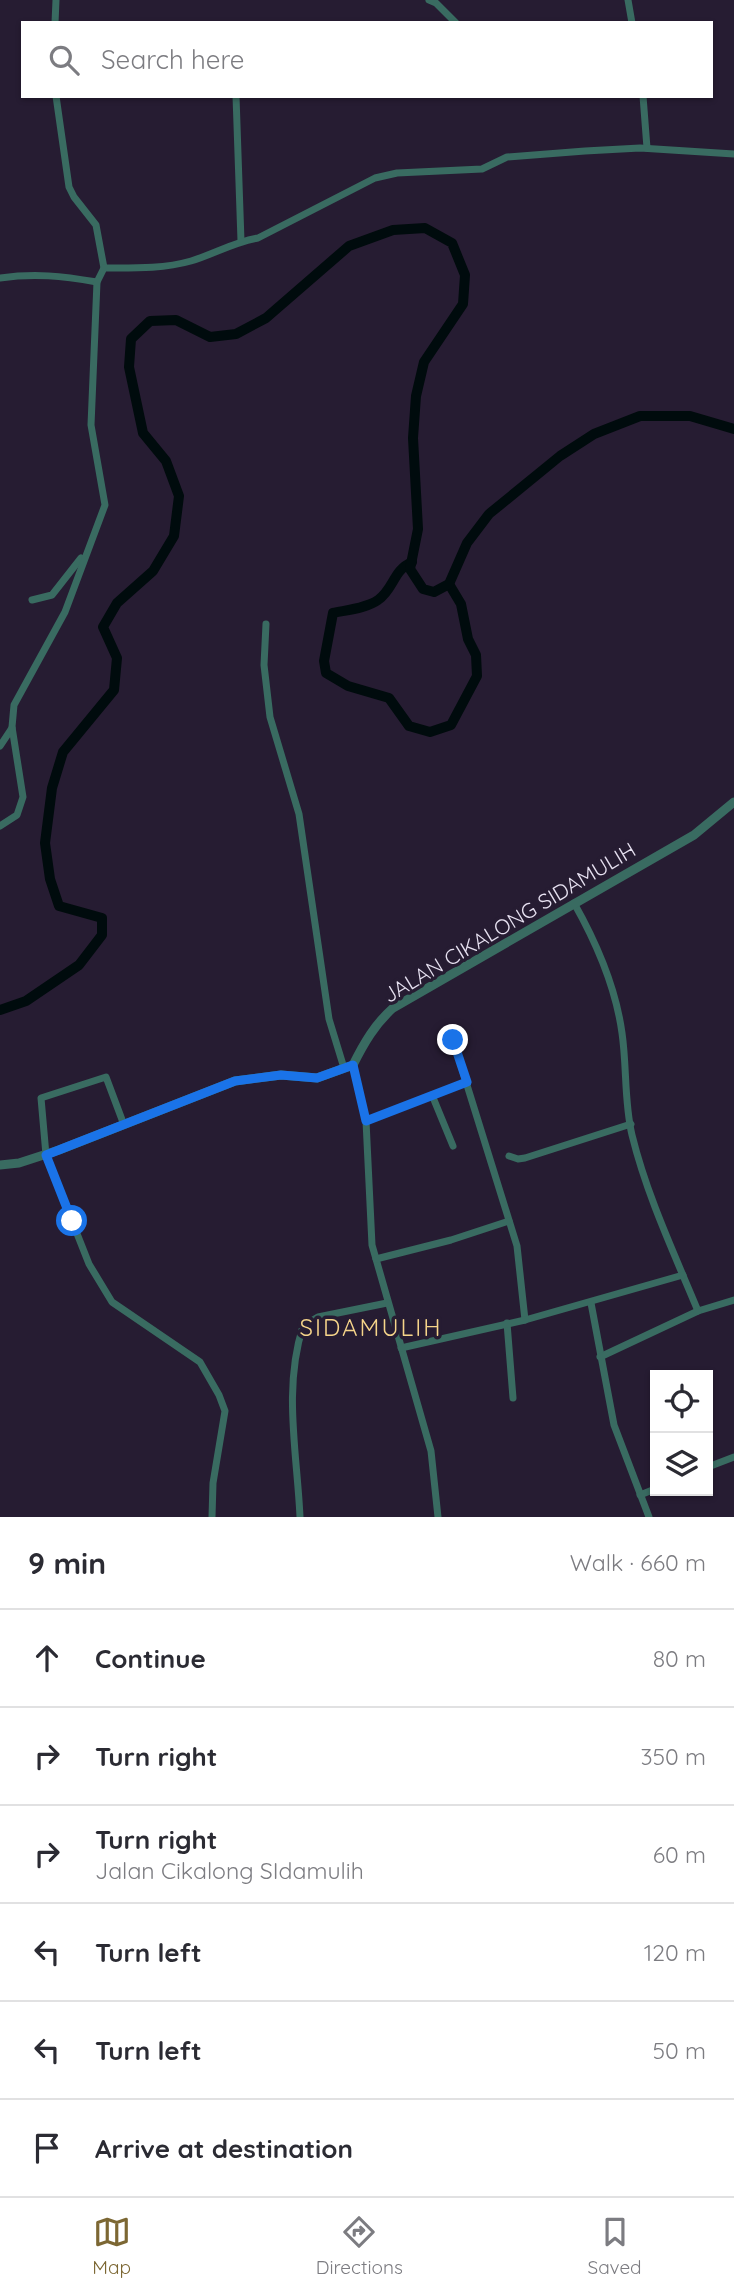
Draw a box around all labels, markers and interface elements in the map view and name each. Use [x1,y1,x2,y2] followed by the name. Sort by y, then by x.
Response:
[21,21,713,98] search box
[45,41,83,79] icon: search
[101,43,245,76] text: Search here
[378,836,640,1008] street label: JALAN CIKALONG SIDAMULIH
[437,1024,468,1055] route end
[56,1205,87,1236] route start
[299,1312,443,1342] district label: SIDAMULIH
[650,1370,713,1496] map controls
[650,1370,713,1433] button: locate
[650,1433,713,1496] button: layers
[28,1544,106,1582] text: 9 min
[570,1548,706,1577] text: Walk · 660 m
[28,1639,66,1677] icon: ahead
[95,1642,206,1675] text: Continue
[653,1644,706,1673] text: 80 m
[28,1737,66,1775] icon: right
[95,1740,217,1773] text: Turn right
[640,1742,706,1771] text: 350 m
[95,1823,217,1856] text: Turn right
[28,1835,66,1873] icon: right
[653,1840,706,1869] text: 60 m
[95,1856,364,1885] text: Jalan Cikalong SIdamulih
[28,1933,66,1971] icon: left
[95,1936,202,1969] text: Turn left
[644,1938,706,1967] text: 120 m
[28,2031,66,2069] icon: left
[95,2034,202,2067] text: Turn left
[653,2036,706,2065] text: 50 m
[28,2129,66,2167] icon: arrive
[95,2132,353,2165] text: Arrive at destination
[92,2213,131,2279] tab: Map
[316,2213,403,2279] tab: Directions
[587,2213,642,2279] tab: Saved

